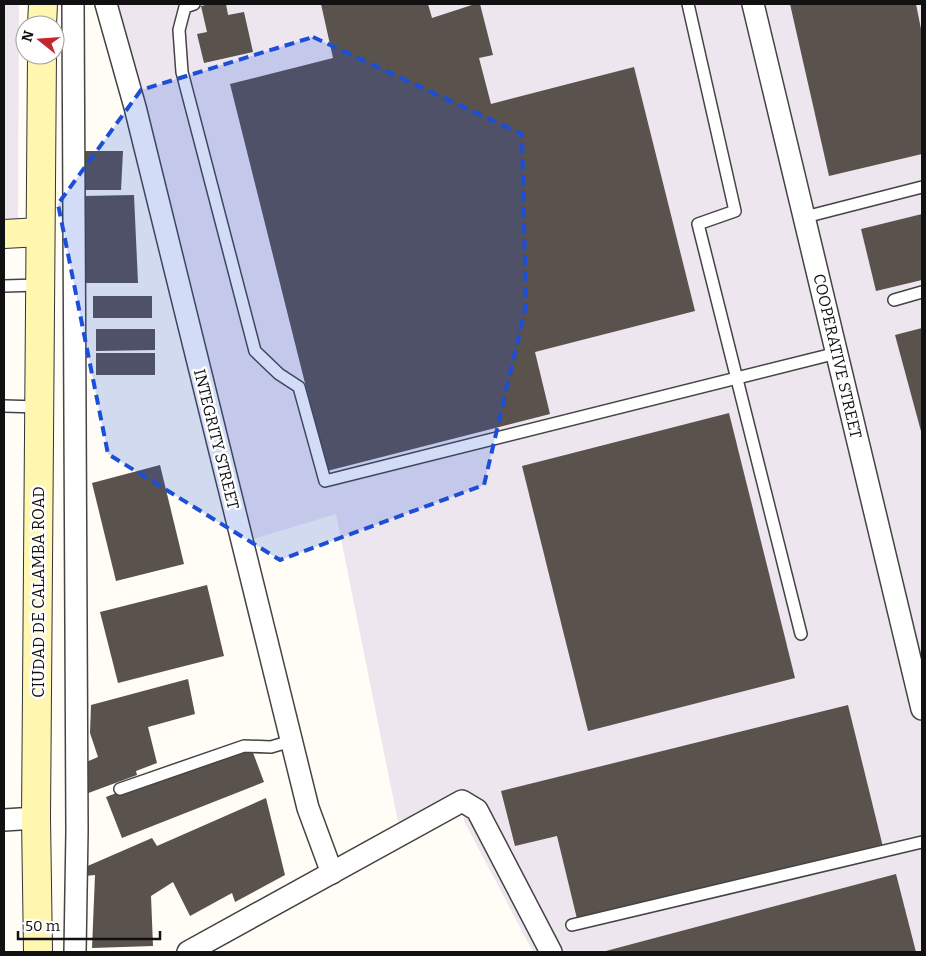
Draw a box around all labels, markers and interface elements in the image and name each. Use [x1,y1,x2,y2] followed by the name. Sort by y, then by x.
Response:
[15,15,65,65] north arrow
[18,29,38,44] text: N
[809,272,866,440] street label: COOPERATIVE STREET
[190,367,243,511] street label: INTEGRITY STREET
[29,486,48,698] street label: CIUDAD DE CALAMBA ROAD
[18,908,160,940] scale bar
[25,917,61,935] text: 50 m

